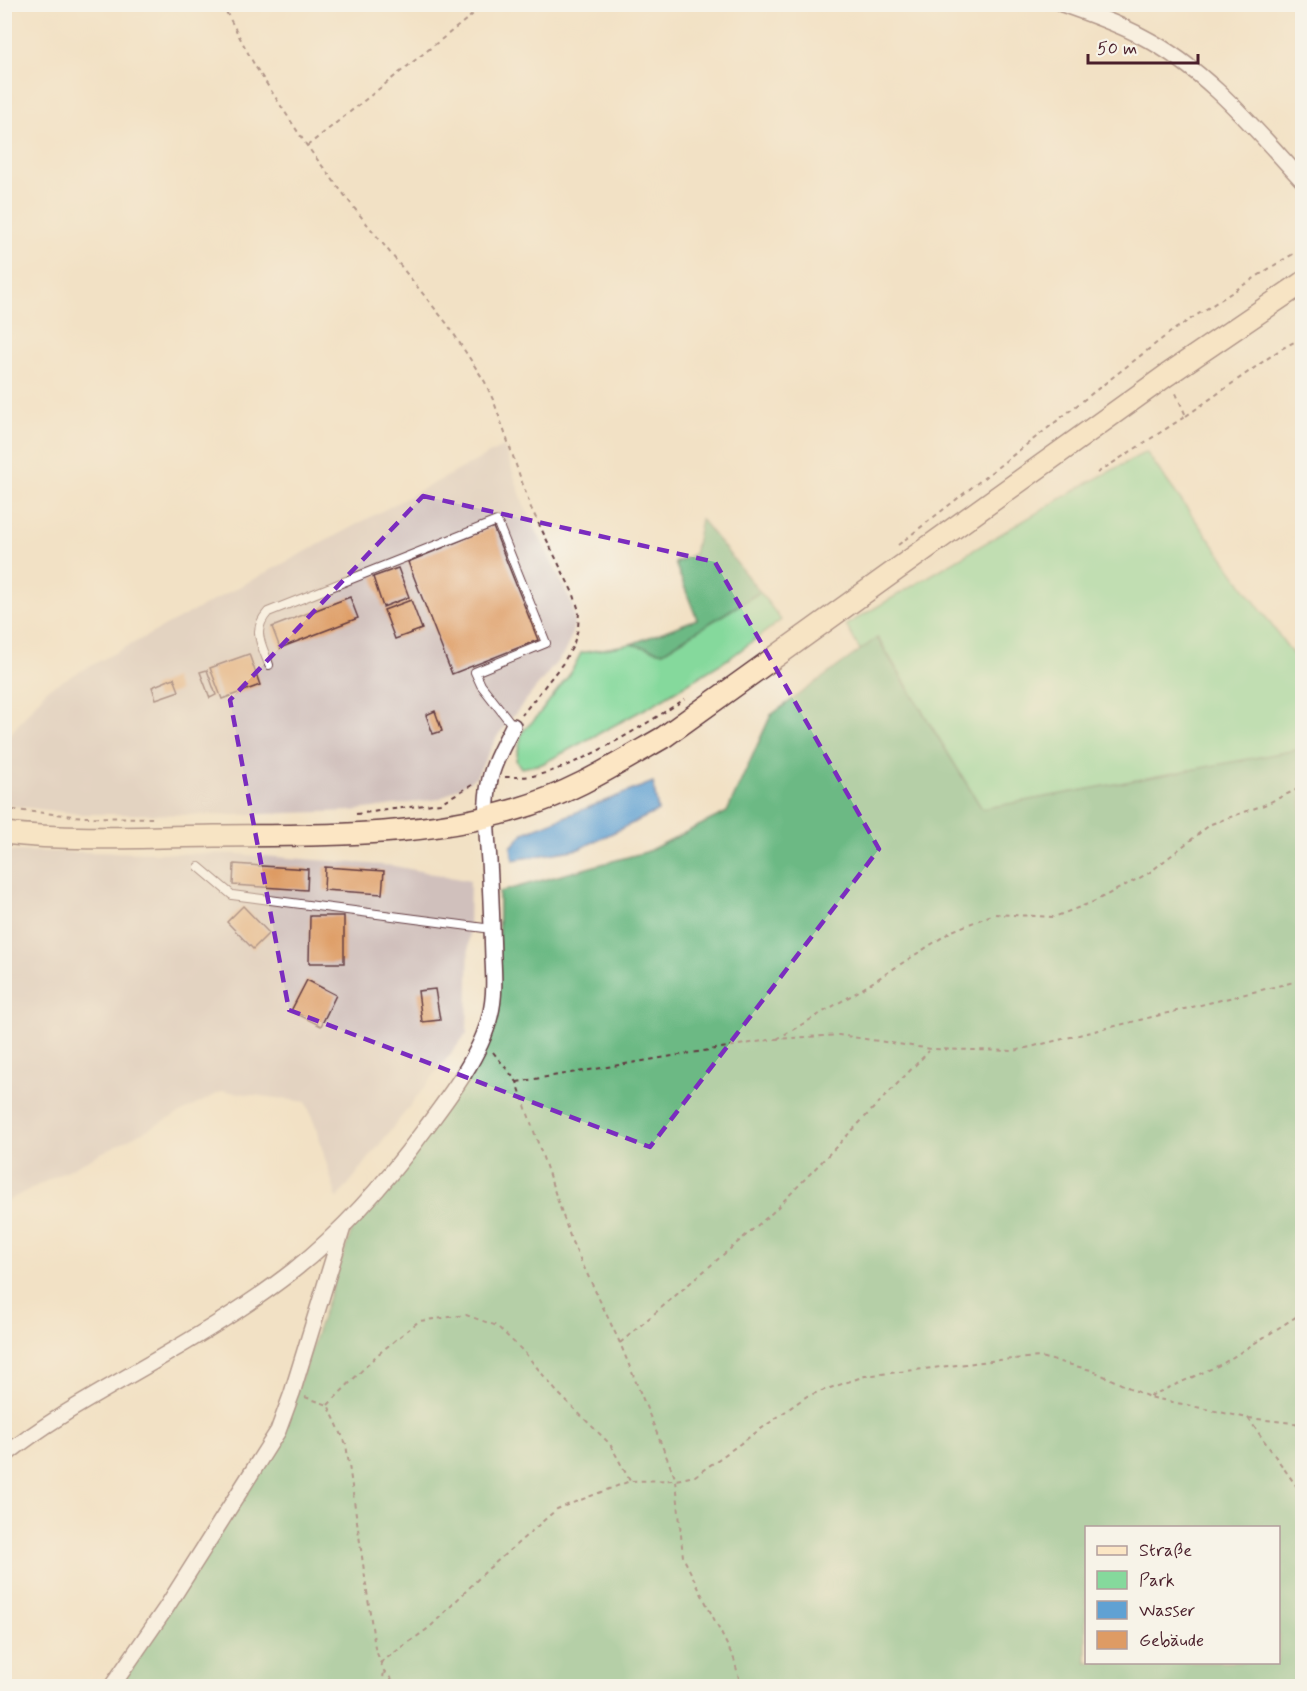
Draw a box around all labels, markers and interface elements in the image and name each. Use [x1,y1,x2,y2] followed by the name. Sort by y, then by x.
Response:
[1088,27,1198,65] scale bar
[1097,37,1137,61] text: 50 m
[1085,1526,1280,1664] legend
[1139,1539,1192,1563] text: Straße
[1139,1569,1175,1593] text: Park
[1139,1599,1196,1623] text: Wasser
[1139,1629,1204,1653] text: Gebäude

